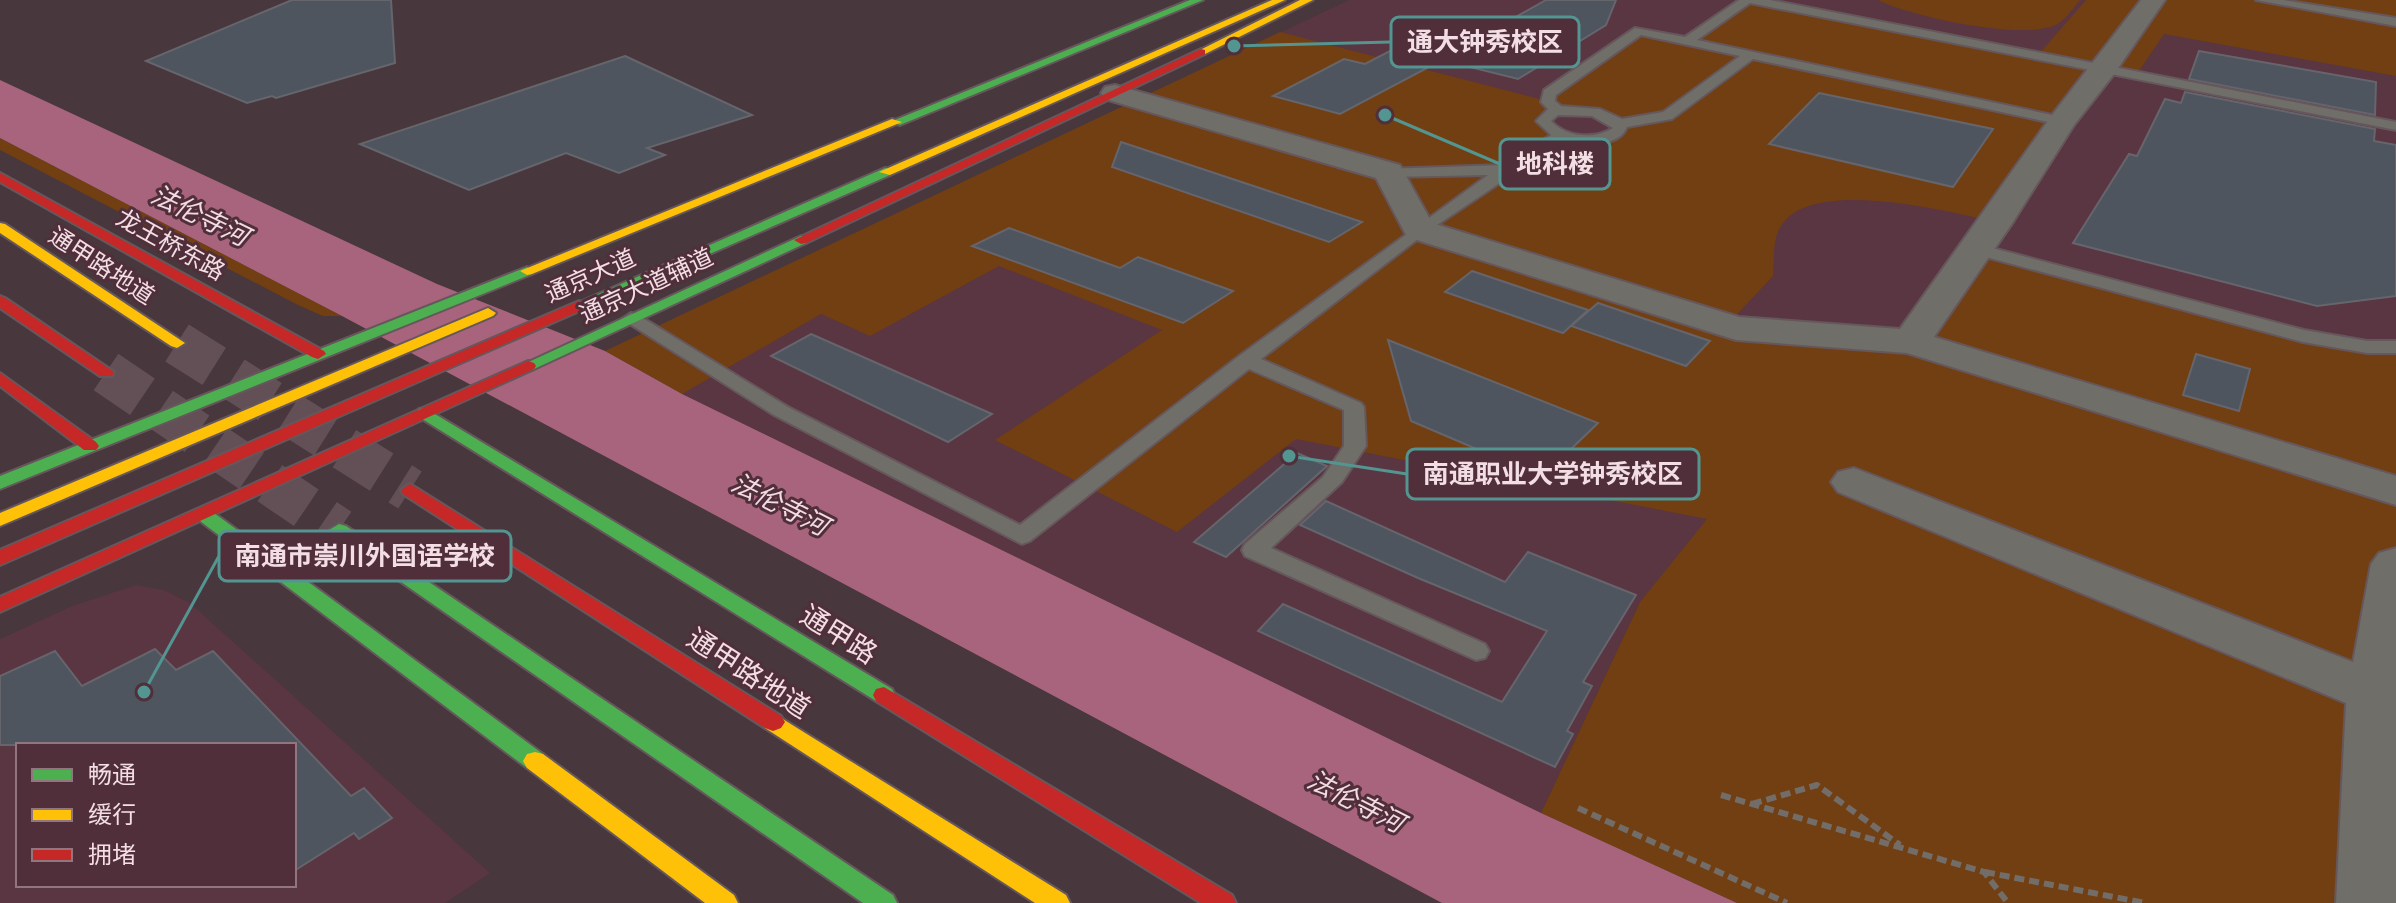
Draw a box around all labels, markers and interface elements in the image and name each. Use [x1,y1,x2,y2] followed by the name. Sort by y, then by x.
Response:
[1391,17,1579,67] callout: 通大钟秀校区
[1407,24,1563,59] text: 通大钟秀校区
[1500,139,1610,189] callout: 地科楼
[1516,146,1594,181] text: 地科楼
[146,176,259,256] water label: 法伦寺河
[111,201,231,287] street label: 龙王桥东路
[43,219,161,311] street label: 通甲路地道
[574,240,718,330] street label: 通京大道辅道
[540,241,640,309] street label: 通京大道
[1407,449,1699,499] callout: 南通职业大学钟秀校区
[1423,456,1683,491] text: 南通职业大学钟秀校区
[726,465,839,545] water label: 法伦寺河
[219,531,511,581] callout: 南通市崇川外国语学校
[235,538,495,573] text: 南通市崇川外国语学校
[793,596,885,672] street label: 通甲路
[680,619,818,727] street label: 通甲路地道
[16,743,296,887] legend
[88,758,136,790] text: 畅通
[1302,762,1415,842] water label: 法伦寺河
[88,798,136,830] text: 缓行
[88,838,136,870] text: 拥堵

